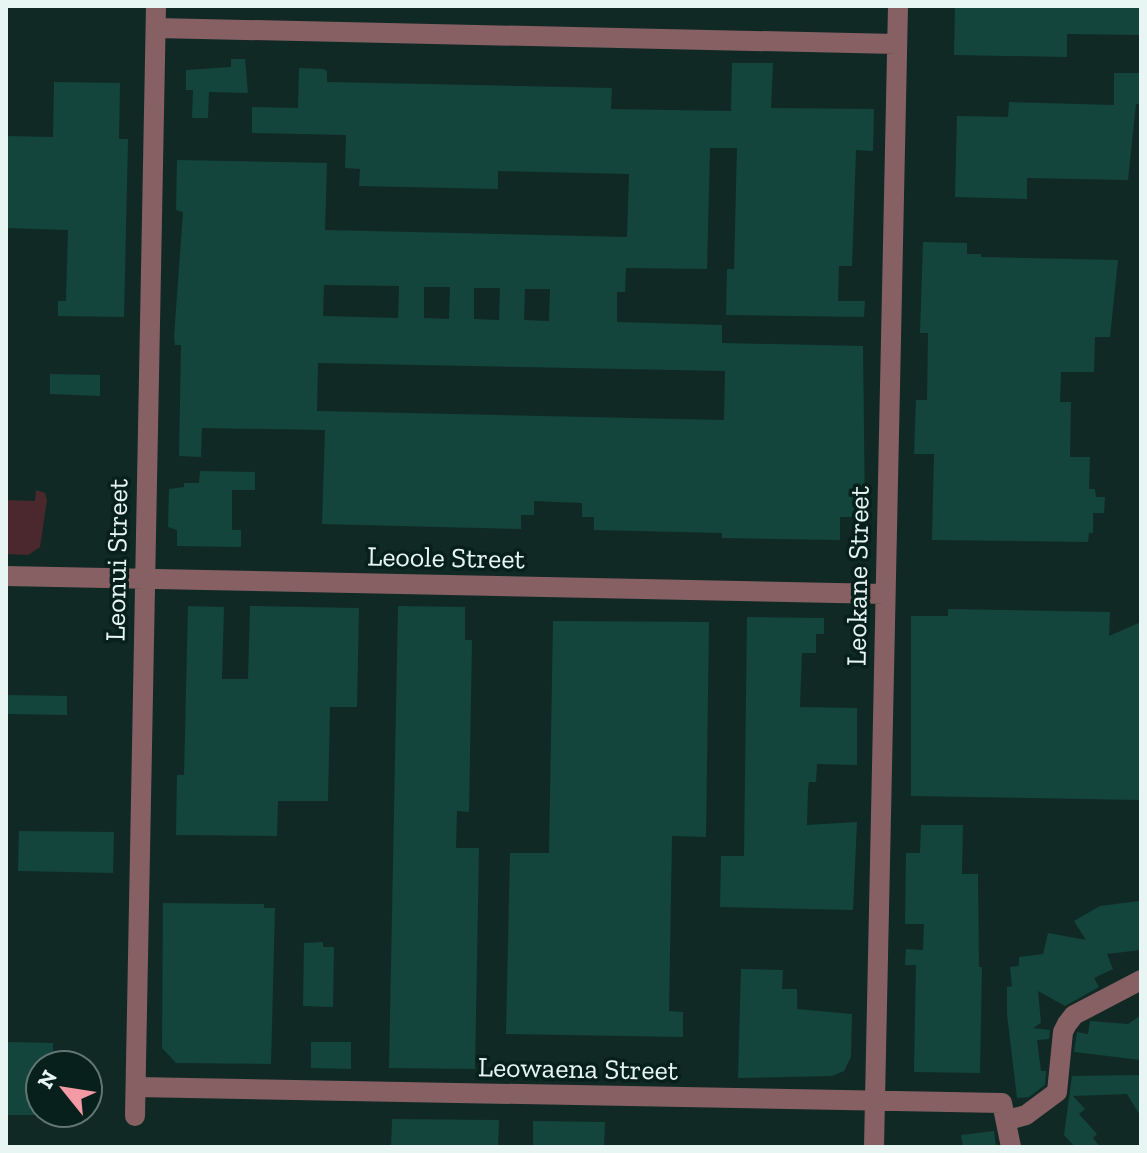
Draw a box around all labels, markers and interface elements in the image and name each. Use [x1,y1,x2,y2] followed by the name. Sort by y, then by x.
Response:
[99,478,134,642] street label: Leonui Street
[839,485,876,666] street label: Leokane Street
[367,540,526,575] street label: Leoole Street
[24,1049,104,1129] north arrow
[478,1050,679,1087] street label: Leowaena Street
[31,1065,63,1093] text: N

